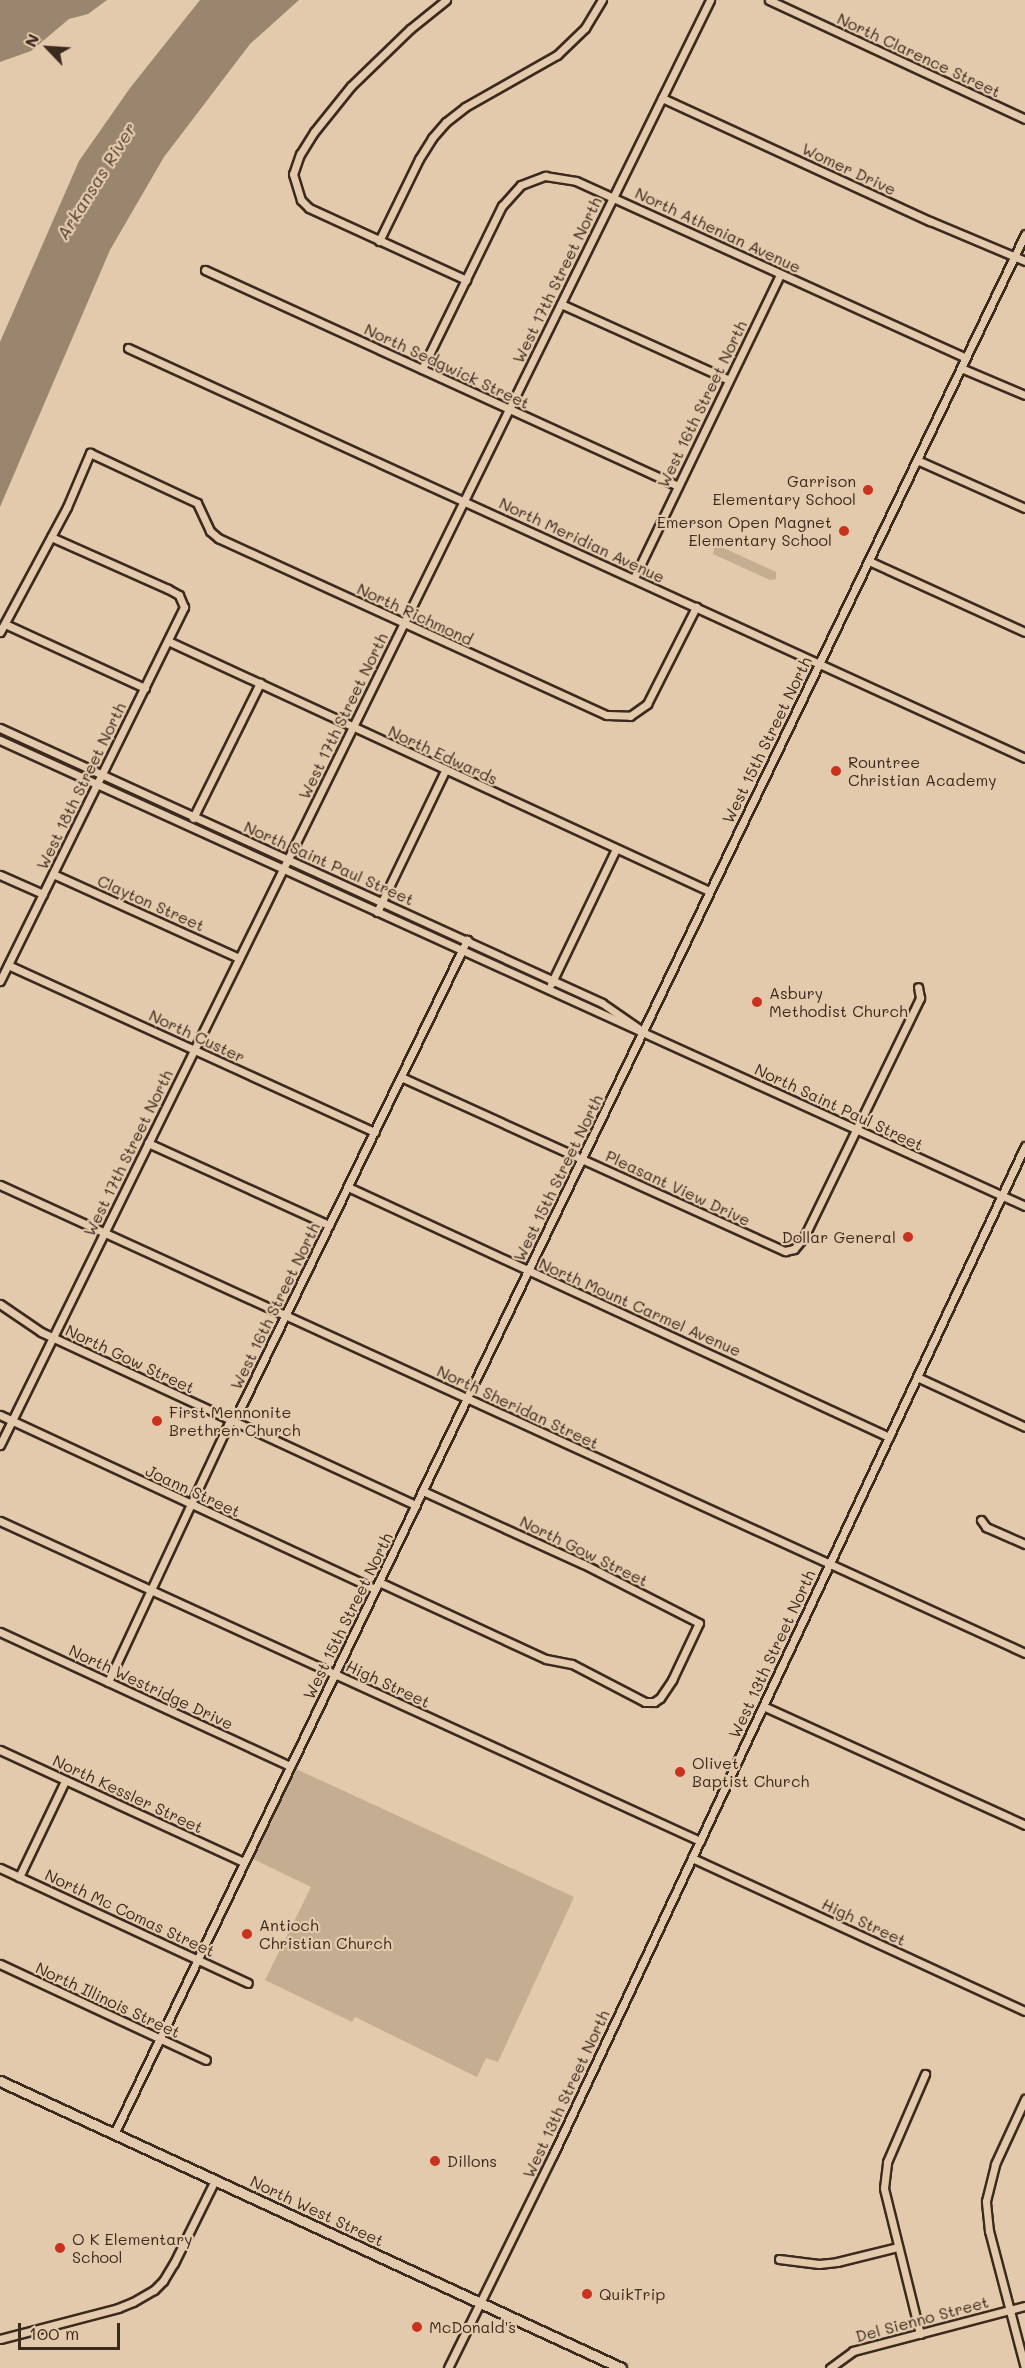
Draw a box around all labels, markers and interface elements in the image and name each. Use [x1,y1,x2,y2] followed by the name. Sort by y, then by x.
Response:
[834,9,1004,101] street label: North Clarence Street
[18,18,78,78] north arrow
[19,30,43,50] text: N
[51,119,141,243] water label: Arkansas River
[799,139,899,199] street label: Womer Drive
[632,183,804,277] street label: North Athenian Avenue
[508,194,606,366] street label: West 17th Street North
[653,317,751,491] street label: West 16th Street North
[361,319,533,413] street label: North Sedgwick Street
[712,471,856,509] place label: Garrison Elementary School
[861,483,875,497] marker: Garrison Elementary School
[496,493,668,587] street label: North Meridian Avenue
[657,512,832,550] place label: Emerson Open Magnet Elementary School
[837,524,851,538] marker: Emerson Open Magnet Elementary School
[354,579,476,649] street label: North Richmond
[294,630,392,802] street label: West 17th Street North
[718,654,816,826] street label: West 15th Street North
[32,699,130,873] street label: West 18th Street North
[385,721,501,789] street label: North Edwards
[848,752,997,790] place label: Rountree Christian Academy
[829,764,843,778] marker: Rountree Christian Academy
[241,817,417,909] street label: North Saint Paul Street
[94,871,208,935] street label: Clayton Street
[769,983,908,1021] place label: Asbury Methodist Church
[750,995,764,1009] marker: Asbury Methodist Church
[146,1005,248,1067] street label: North Custer
[752,1059,926,1155] street label: North Saint Paul Street
[79,1067,177,1239] street label: West 17th Street North
[509,1092,607,1264] street label: West 15th Street North
[603,1146,753,1230] street label: Pleasant View Drive
[226,1219,324,1393] street label: West 16th Street North
[782,1227,896,1247] place label: Dollar General
[901,1230,915,1244] marker: Dollar General
[536,1254,744,1360] street label: North Mount Carmel Avenue
[62,1321,198,1397] street label: North Gow Street
[434,1361,602,1453] street label: North Sheridan Street
[169,1402,301,1440] place label: First Mennonite Brethren Church
[150,1414,164,1428] marker: First Mennonite Brethren Church
[143,1461,243,1521] street label: Joann Street
[517,1512,651,1590] street label: North Gow Street
[299,1530,397,1702] street label: West 15th Street North
[725,1567,819,1741] street label: West 13th Street North
[66,1640,236,1734] street label: North Westridge Drive
[343,1656,433,1712] street label: High Street
[50,1751,206,1837] street label: North Kessler Street
[692,1753,809,1791] place label: Olivet Baptist Church
[673,1765,687,1779] marker: Olivet Baptist Church
[42,1865,218,1961] street label: North Mc Comas Street
[819,1894,909,1950] street label: High Street
[259,1915,392,1953] place label: Antioch Christian Church
[240,1927,254,1941] marker: Antioch Christian Church
[33,1958,183,2042] street label: North Illinois Street
[519,2007,613,2181] street label: West 13th Street North
[447,2151,497,2171] place label: Dillons
[428,2154,442,2168] marker: Dillons
[247,2172,387,2250] street label: North West Street
[72,2229,193,2267] place label: O K Elementary School
[53,2241,67,2255] marker: O K Elementary School
[599,2284,665,2304] place label: QuikTrip
[580,2287,594,2301] marker: QuikTrip
[853,2292,991,2346] street label: Del Sienno Street
[21,2311,123,2349] scale bar
[429,2317,516,2337] place label: McDonald's
[410,2320,424,2334] marker: McDonald's
[29,2321,79,2345] text: 100 m

